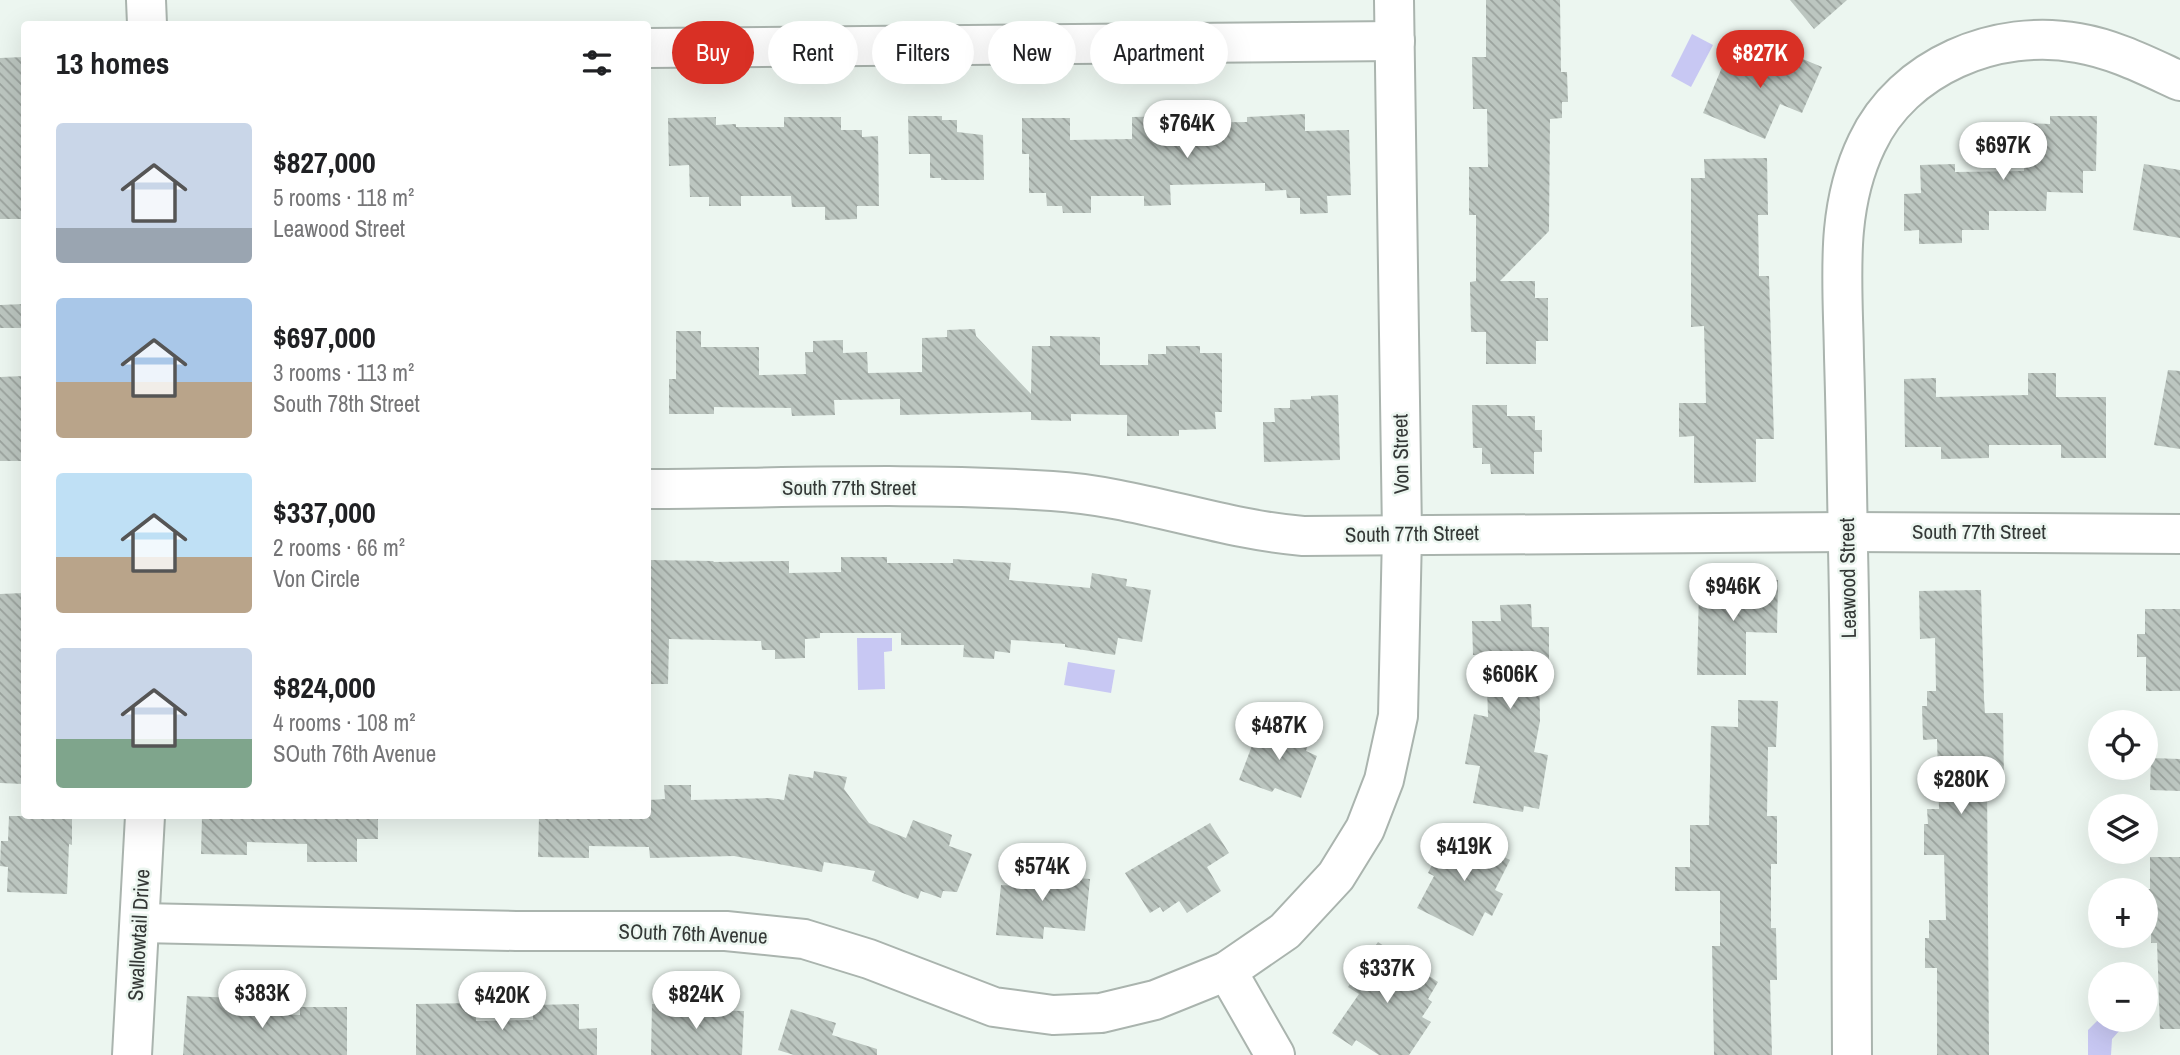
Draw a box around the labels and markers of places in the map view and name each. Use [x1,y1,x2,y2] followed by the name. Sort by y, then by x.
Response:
[1711,31,1809,90] pin: $827K
[1138,100,1236,160] pin: $764K
[1954,122,2052,182] pin: $697K
[1684,564,1782,623] pin: $946K
[1461,652,1559,711] pin: $606K
[1230,702,1328,762] pin: $487K
[1912,756,2010,816] pin: $280K
[1415,824,1513,883] pin: $419K
[993,844,1091,903] pin: $574K
[1338,946,1436,1005] pin: $337K
[213,970,311,1030] pin: $383K
[453,972,551,1032] pin: $420K
[647,972,745,1031] pin: $824K

